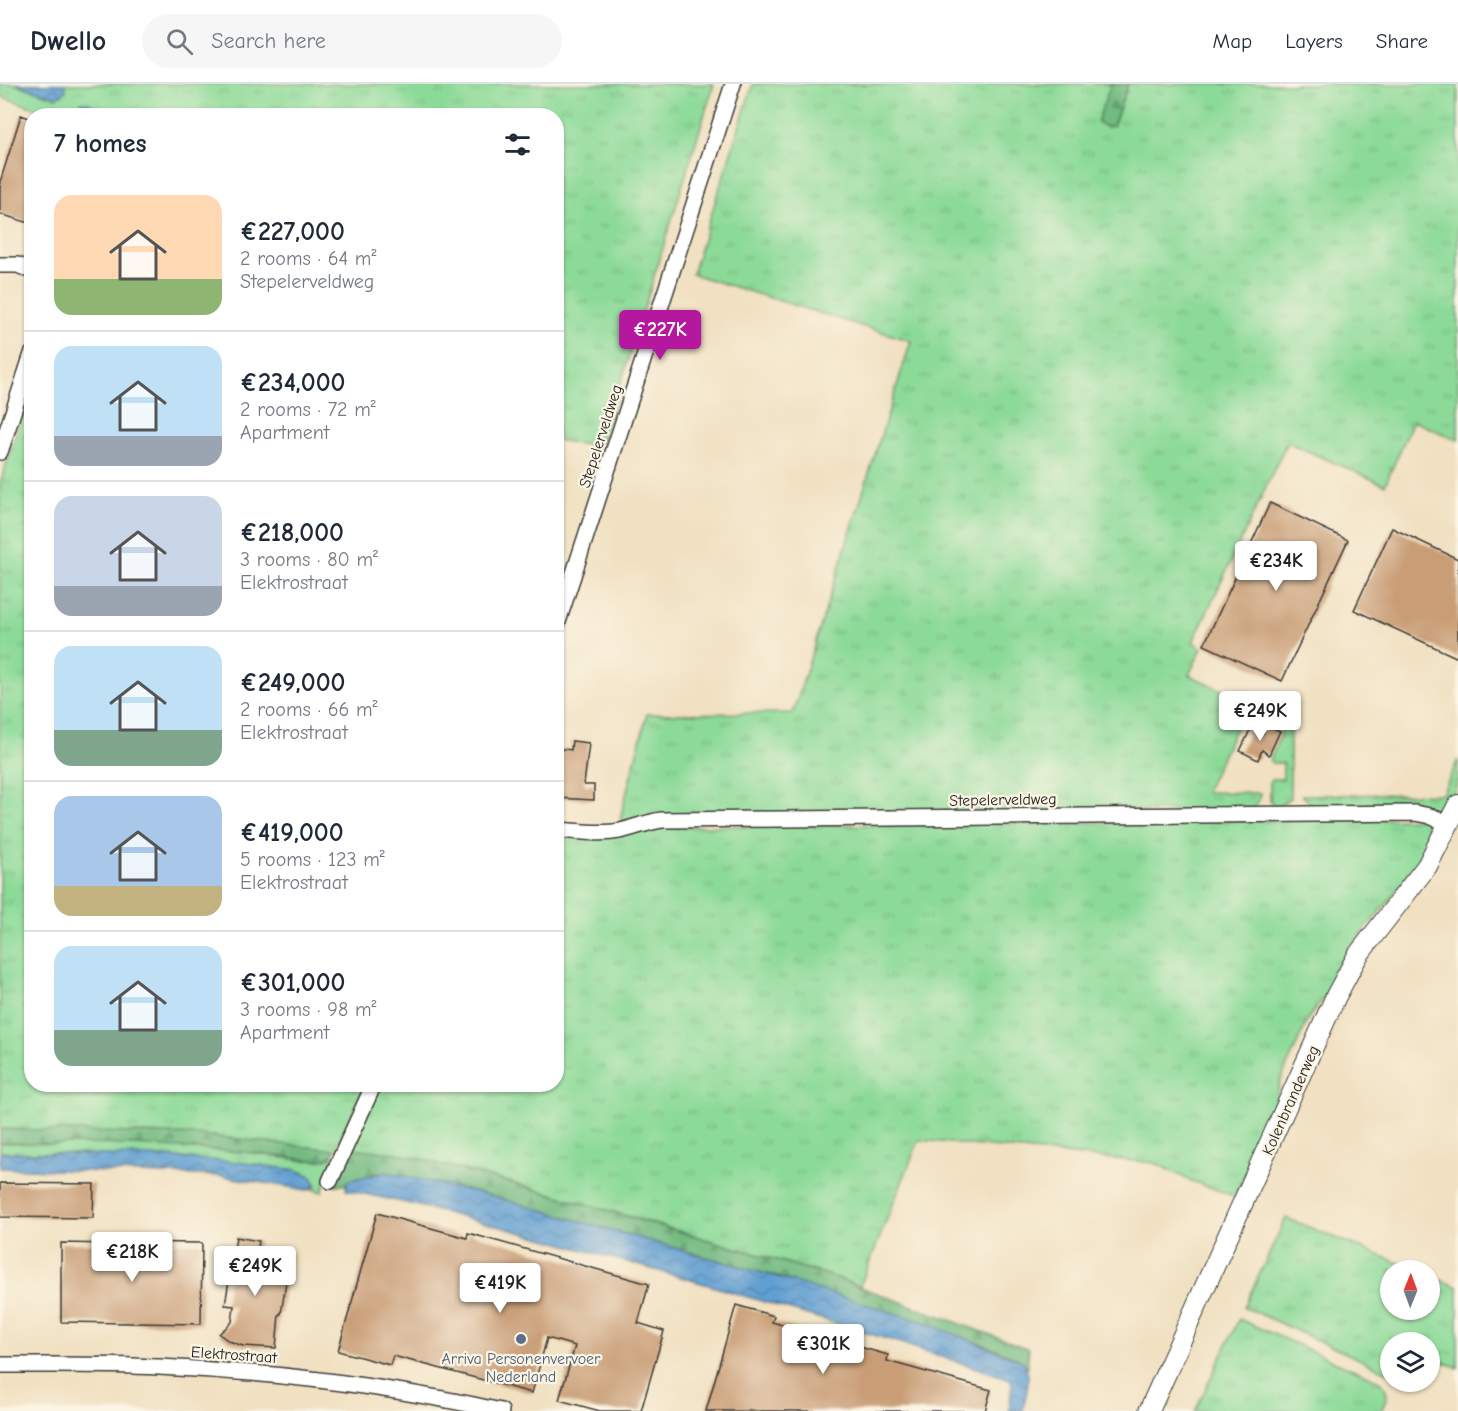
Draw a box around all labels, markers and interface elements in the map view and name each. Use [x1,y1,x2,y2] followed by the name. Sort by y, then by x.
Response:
[142,14,562,68] search box
[30,25,106,57] text: Dwello
[163,25,196,58] icon: search
[211,28,326,54] text: Search here
[1213,29,1252,53] text: Map
[1285,29,1343,53] text: Layers
[1376,29,1428,53] text: Share
[501,128,534,161] icon: filters
[54,129,147,159] text: 7 homes
[240,217,345,247] text: €227,000
[102,219,174,291] icon: home
[240,247,376,270] text: 2 rooms · 64 m²
[240,270,374,293] text: Stepelerveldweg
[618,310,702,361] pin: €227K
[633,318,687,341] text: €227K
[240,368,345,398] text: €234,000
[102,370,174,442] icon: home
[576,382,626,490] street label: Stepelerveldweg
[240,398,376,421] text: 2 rooms · 72 m²
[240,421,330,444] text: Apartment
[240,518,344,548] text: €218,000
[102,520,174,592] icon: home
[1234,541,1318,592] pin: €234K
[240,548,378,571] text: 3 rooms · 80 m²
[1249,549,1303,572] text: €234K
[240,571,348,594] text: Elektrostraat
[240,668,345,698] text: €249,000
[102,670,174,742] icon: home
[1218,691,1302,742] pin: €249K
[240,698,378,721] text: 2 rooms · 66 m²
[1233,699,1287,722] text: €249K
[240,721,348,744] text: Elektrostraat
[949,790,1057,810] street label: Stepelerveldweg
[240,818,344,848] text: €419,000
[102,820,174,892] icon: home
[240,848,385,871] text: 5 rooms · 123 m²
[240,871,348,894] text: Elektrostraat
[240,968,345,998] text: €301,000
[102,970,174,1042] icon: home
[240,998,376,1021] text: 3 rooms · 98 m²
[240,1021,330,1044] text: Apartment
[1259,1043,1323,1158] street label: Kolenbranderweg
[90,1232,174,1283] pin: €218K
[105,1240,159,1263] text: €218K
[213,1246,297,1297] pin: €249K
[228,1254,282,1277] text: €249K
[1380,1260,1440,1320] north arrow
[1380,1260,1440,1392] map controls
[458,1263,542,1314] pin: €419K
[474,1271,526,1294] text: €419K
[781,1324,865,1375] pin: €301K
[514,1332,528,1346] marker: Arriva Personenvervoer Nederland
[796,1332,850,1355] text: €301K
[1380,1332,1440,1392] button: layers
[190,1343,278,1367] street label: Elektrostraat
[442,1350,601,1386] place label: Arriva Personenvervoer Nederland

